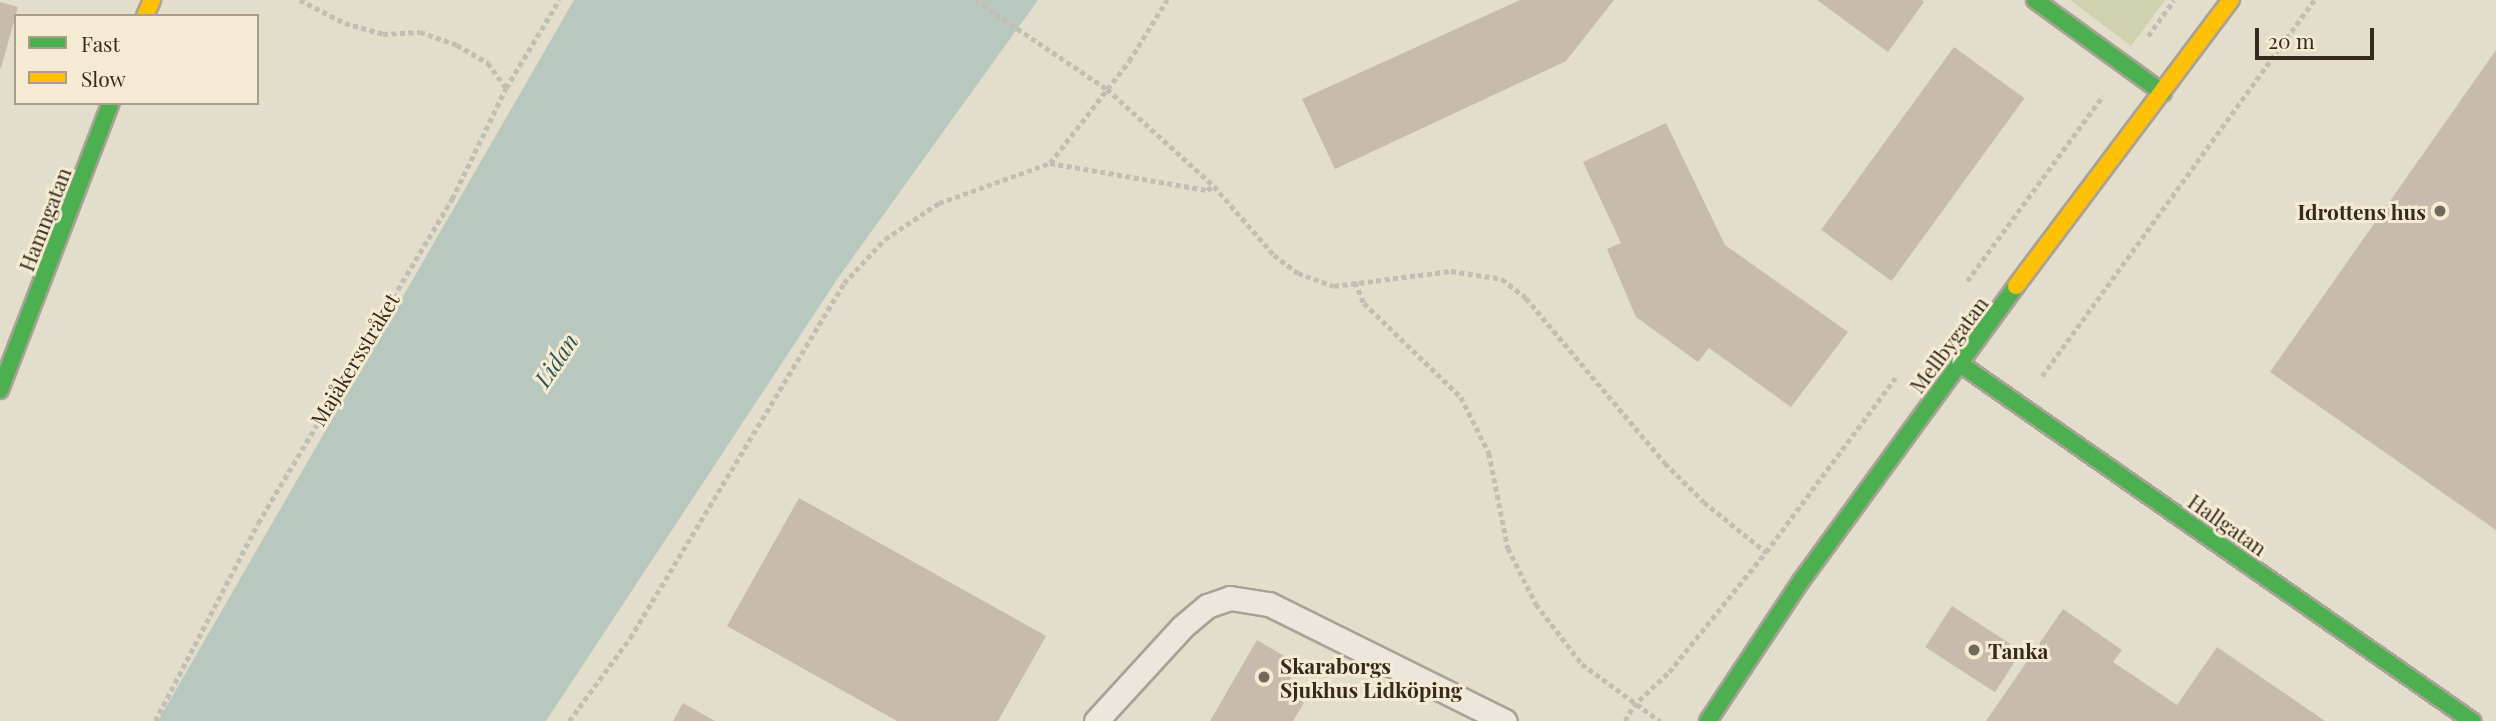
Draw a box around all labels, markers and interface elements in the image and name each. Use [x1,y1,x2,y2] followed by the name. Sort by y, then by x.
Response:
[14,14,259,105] legend
[2258,14,2377,58] scale bar
[2268,26,2315,54] text: 20 m
[81,29,120,57] text: Fast
[81,64,126,92] text: Slow
[13,164,75,274] street label: Hamngatan
[2297,198,2426,224] place label: Idrottens hus
[2432,203,2448,219] marker: Idrottens hus
[304,288,404,430] street label: Majåkersstråket
[1904,291,1992,397] street label: Mellbygatan
[528,328,584,392] water label: Lidan
[2184,488,2272,560] street label: Hallgatan
[1988,637,2048,663] place label: Tanka
[1966,642,1982,658] marker: Tanka
[1280,652,1462,702] place label: Skaraborgs Sjukhus Lidköping
[1254,667,1274,687] marker: Skaraborgs Sjukhus Lidköping

